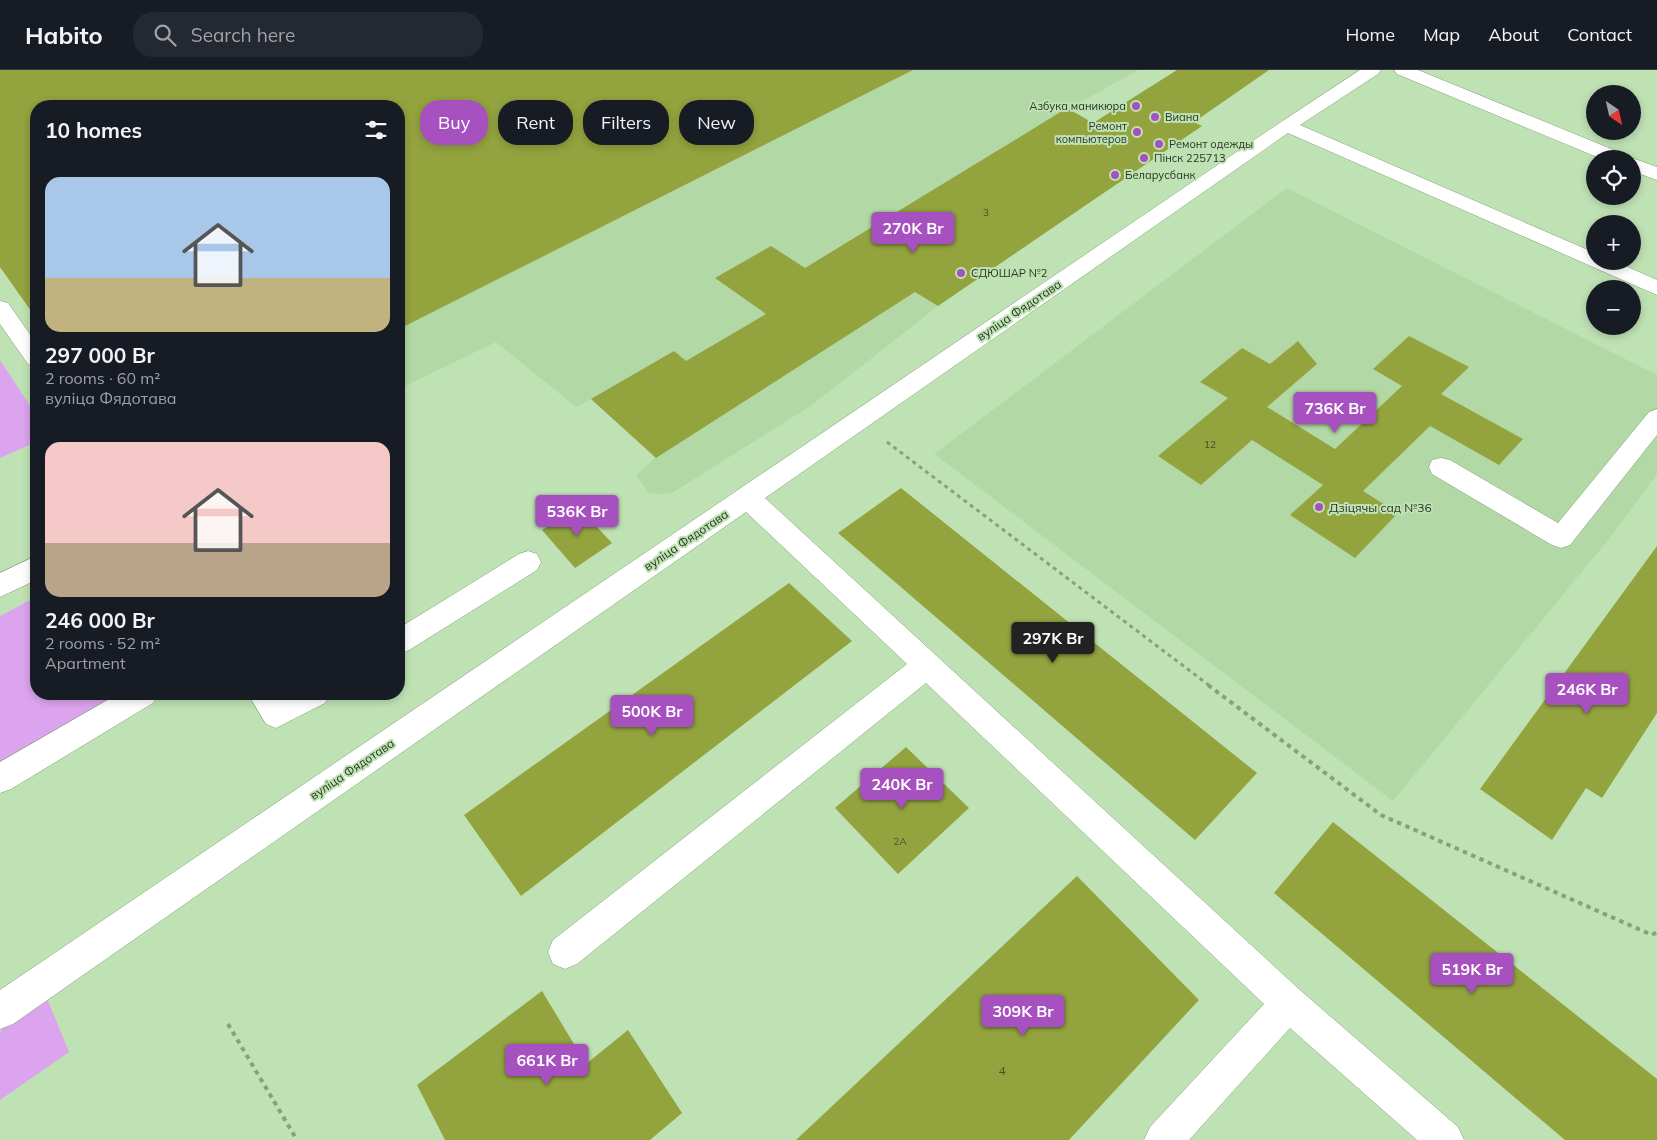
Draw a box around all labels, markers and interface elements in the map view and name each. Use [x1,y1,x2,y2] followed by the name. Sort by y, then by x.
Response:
[133,12,483,57] search box
[25,20,103,50] text: Habito
[151,21,179,49] icon: search
[191,23,295,47] text: Search here
[1345,23,1395,46] text: Home
[1423,23,1460,46] text: Map
[1488,23,1539,46] text: About
[1567,23,1632,46] text: Contact
[1586,85,1641,140] north arrow
[1586,85,1641,335] map controls
[1029,99,1126,113] place label: Азбука маникюра
[420,100,488,145] chip: Buy
[498,100,573,145] chip: Rent
[583,100,669,145] chip: Filters
[679,100,754,145] chip: New
[1130,100,1142,112] marker: Азбука маникюра
[1165,110,1199,124] place label: Виана
[1149,111,1161,123] marker: Виана
[362,116,390,144] icon: filters
[45,117,142,143] text: 10 homes
[1056,119,1127,146] place label: Ремонт компьютеров
[1131,126,1143,138] marker: Ремонт компьютеров
[1169,137,1253,151] place label: Ремонт одежды
[1153,138,1165,150] marker: Ремонт одежды
[1586,150,1641,205] button: locate
[1154,151,1226,165] place label: Пінск 225713
[1138,152,1150,164] marker: Пінск 225713
[1125,168,1195,182] place label: Беларусбанк
[1109,169,1121,181] marker: Беларусбанк
[983,206,989,219] house number: 3
[173,210,263,300] icon: home
[867,212,959,254] pin: 270K Br
[1586,215,1641,270] button: +
[882,218,944,238] text: 270K Br
[971,266,1048,280] place label: СДЮШАР №2
[955,267,967,279] marker: СДЮШАР №2
[974,276,1064,344] street label: вуліца Фядотава
[1586,280,1641,335] button: −
[45,342,155,368] text: 297 000 Br
[45,368,160,388] text: 2 rooms · 60 m²
[45,388,177,408] text: вуліца Фядотава
[1289,392,1381,434] pin: 736K Br
[1304,398,1366,418] text: 736K Br
[1204,438,1216,451] house number: 12
[173,475,263,565] icon: home
[531,494,623,537] pin: 536K Br
[1329,500,1432,515] place label: Дзіцячы сад №36
[546,501,608,521] text: 536K Br
[1313,501,1325,513] marker: Дзіцячы сад №36
[641,506,731,574] street label: вуліца Фядотава
[45,607,155,633] text: 246 000 Br
[1007,622,1099,664] pin: 297K Br
[1022,628,1084,648] text: 297K Br
[45,633,160,653] text: 2 rooms · 52 m²
[45,653,126,673] text: Apartment
[1541,672,1633,715] pin: 246K Br
[1556,679,1618,699] text: 246K Br
[606,694,698,737] pin: 500K Br
[621,701,683,721] text: 500K Br
[307,735,397,803] street label: вуліца Фядотава
[856,768,948,810] pin: 240K Br
[871,774,933,794] text: 240K Br
[893,835,907,848] house number: 2А
[1426,952,1518,995] pin: 519K Br
[1441,959,1503,979] text: 519K Br
[977,994,1069,1037] pin: 309K Br
[992,1001,1054,1021] text: 309K Br
[501,1044,593,1086] pin: 661K Br
[516,1050,578,1070] text: 661K Br
[998,1063,1006,1078] house number: 4

